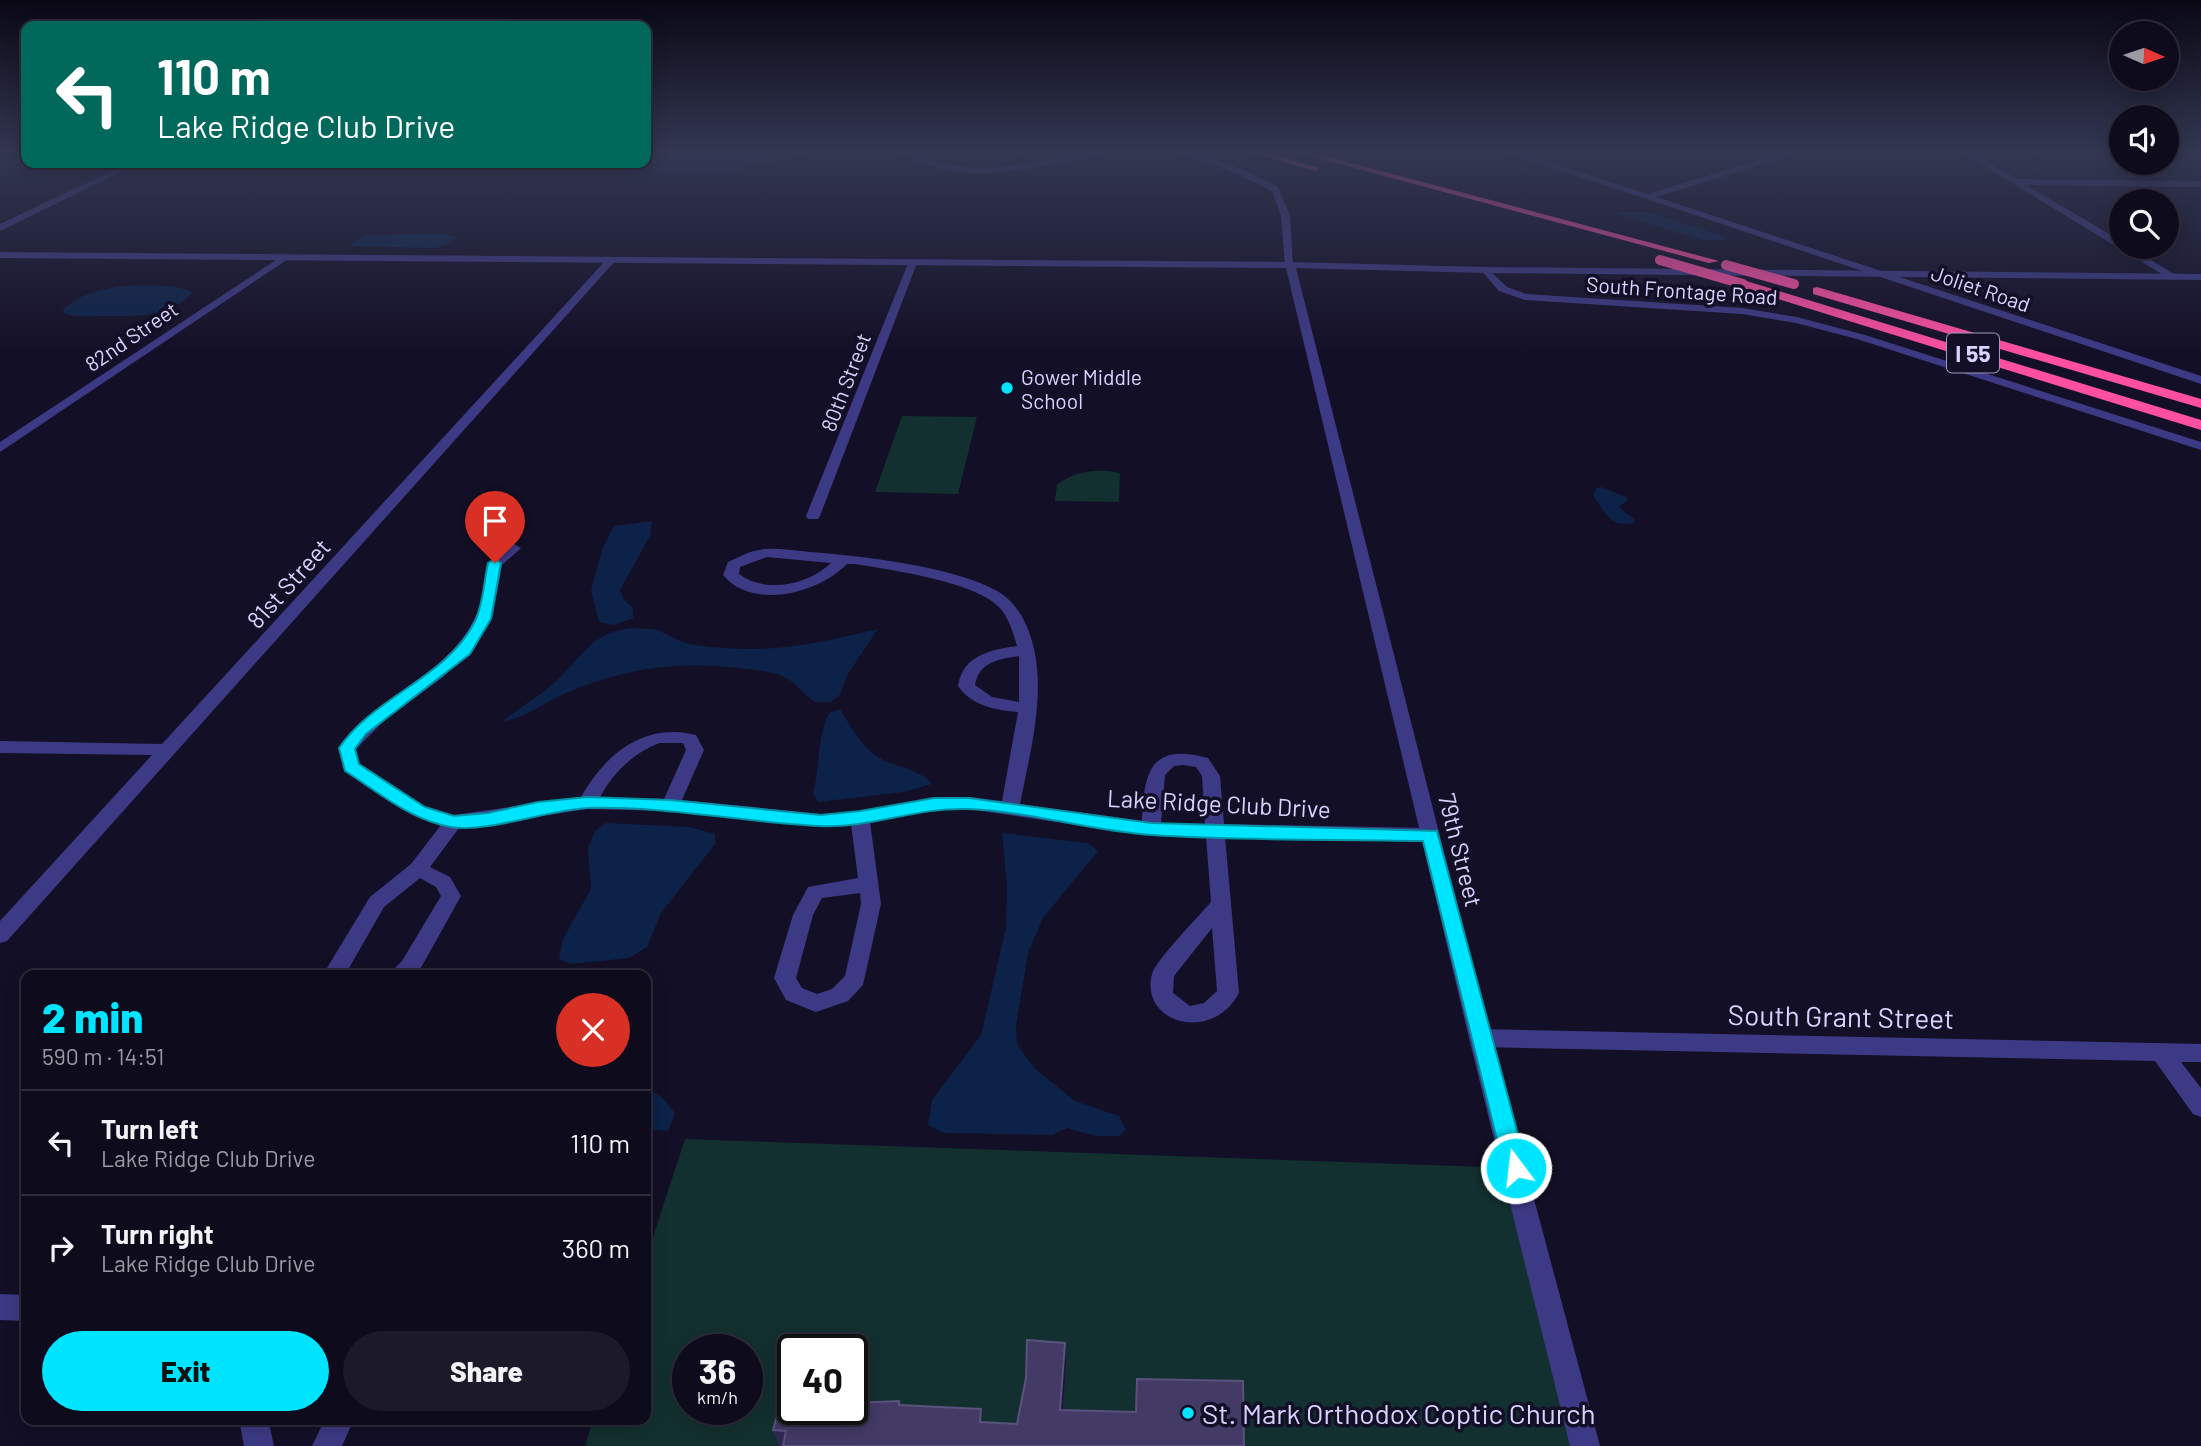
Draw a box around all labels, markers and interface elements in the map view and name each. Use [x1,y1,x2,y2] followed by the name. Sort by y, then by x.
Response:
[2109,21,2179,91] north arrow
[2109,21,2179,259] map controls
[157,46,271,105] text: 110 m
[42,49,133,140] icon: left
[2109,105,2179,175] button: sound
[157,106,455,144] text: Lake Ridge Club Drive
[2109,189,2179,259] button: search
[1928,259,2034,317] street label: Joliet Road
[1586,271,1778,309] street label: South Frontage Road
[80,296,182,376] street label: 82nd Street
[815,329,875,435] street label: 80th Street
[1947,334,1999,372] road number: I 55
[1021,364,1142,413] place label: Gower Middle School
[999,380,1015,396] marker: Gower Middle School
[465,491,525,563] pin
[476,502,514,540] icon: arrive
[240,532,336,634] street label: 81st Street
[1107,783,1331,823] street label: Lake Ridge Club Drive
[1433,790,1489,910] street label: 79th Street
[42,991,143,1041] text: 2 min
[556,993,630,1067] button: close
[1728,997,1954,1035] street label: South Grant Street
[42,1042,164,1070] text: 590 m · 14:51
[101,1113,199,1144] text: Turn left
[42,1124,80,1162] icon: left
[570,1127,630,1158] text: 110 m
[1479,1131,1553,1205] position arrow
[101,1144,315,1172] text: Lake Ridge Club Drive
[101,1218,214,1249] text: Turn right
[42,1229,80,1267] icon: right
[562,1232,630,1263] text: 360 m
[101,1249,315,1277] text: Lake Ridge Club Drive
[42,1331,329,1411] button: Exit
[343,1331,630,1411] button: Share
[777,1334,868,1425] speed limit sign: 40
[699,1349,736,1391] text: 36
[697,1386,738,1408] text: km/h
[1202,1396,1596,1430] place label: St. Mark Orthodox Coptic Church
[1180,1405,1196,1421] marker: St. Mark Orthodox Coptic Church

